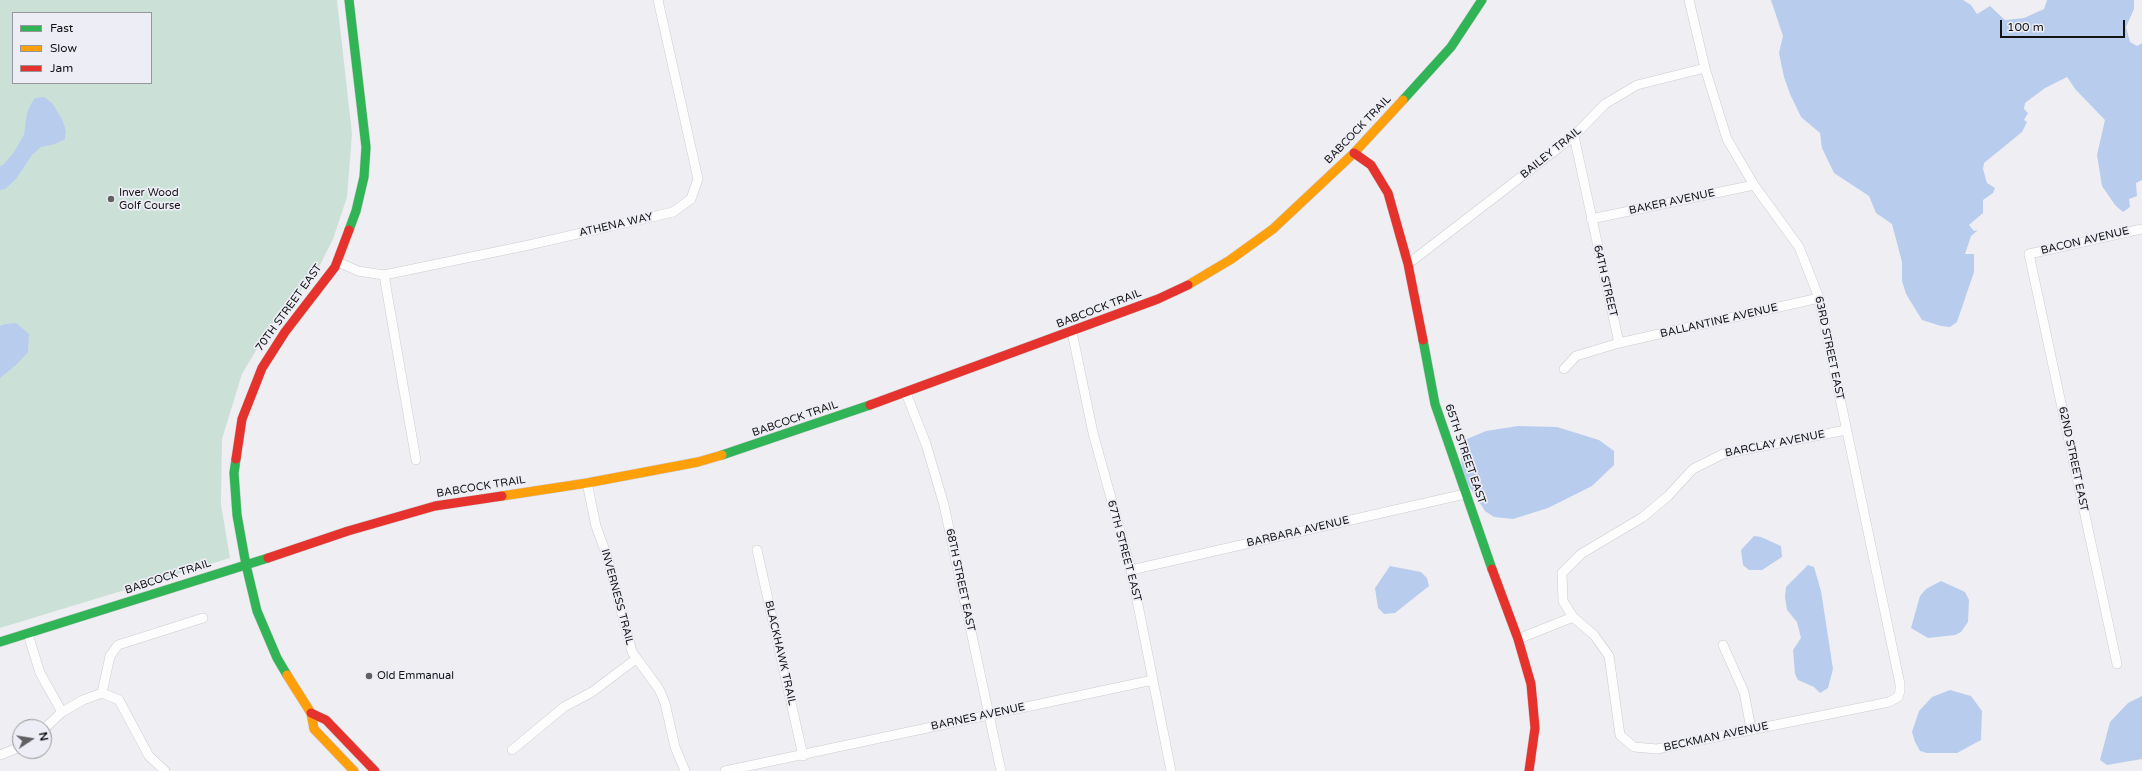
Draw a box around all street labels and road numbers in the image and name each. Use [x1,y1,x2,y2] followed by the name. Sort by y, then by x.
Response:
[1322,93,1394,167] street label: BABCOCK TRAIL
[1518,124,1584,182] street label: BAILEY TRAIL
[1628,186,1716,218] street label: BAKER AVENUE
[578,210,654,240] street label: ATHENA WAY
[2040,224,2130,258] street label: BACON AVENUE
[1590,244,1620,318] street label: 64TH STREET
[253,262,325,354] street label: 70TH STREET EAST
[1055,287,1143,331] street label: BABCOCK TRAIL
[1812,295,1846,401] street label: 63RD STREET EAST
[1659,301,1779,341] street label: BALLANTINE AVENUE
[750,398,840,440] street label: BABCOCK TRAIL
[1442,402,1488,506] street label: 65TH STREET EAST
[2055,406,2091,512] street label: 62ND STREET EAST
[1724,428,1826,460] street label: BARCLAY AVENUE
[436,473,526,501] street label: BABCOCK TRAIL
[1104,499,1144,603] street label: 67TH STREET EAST
[1245,514,1351,550] street label: BARBARA AVENUE
[943,528,977,632] street label: 68TH STREET EAST
[598,548,636,646] street label: INVERNESS TRAIL
[123,557,213,597] street label: BABCOCK TRAIL
[762,599,798,707] street label: BLACKHAWK TRAIL
[930,701,1026,733] street label: BARNES AVENUE
[1662,719,1770,755] street label: BECKMAN AVENUE

